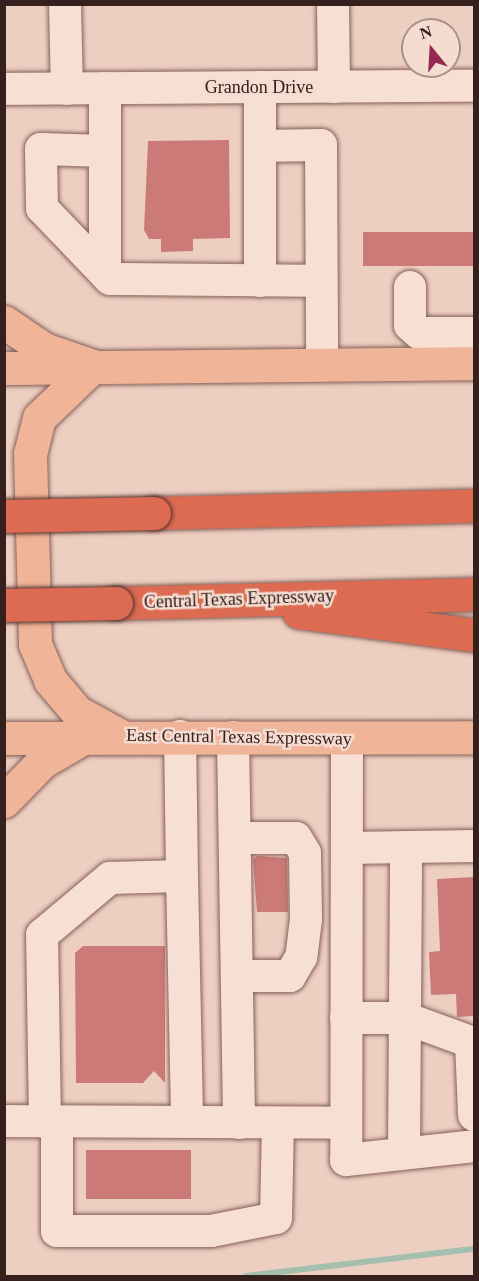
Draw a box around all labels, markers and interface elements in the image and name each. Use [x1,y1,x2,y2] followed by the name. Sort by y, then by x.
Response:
[401,18,461,78] north arrow
[418,22,434,42] text: N
[205,76,313,98] street label: Grandon Drive
[143,585,335,613] street label: Central Texas Expressway
[126,724,352,750] street label: East Central Texas Expressway

